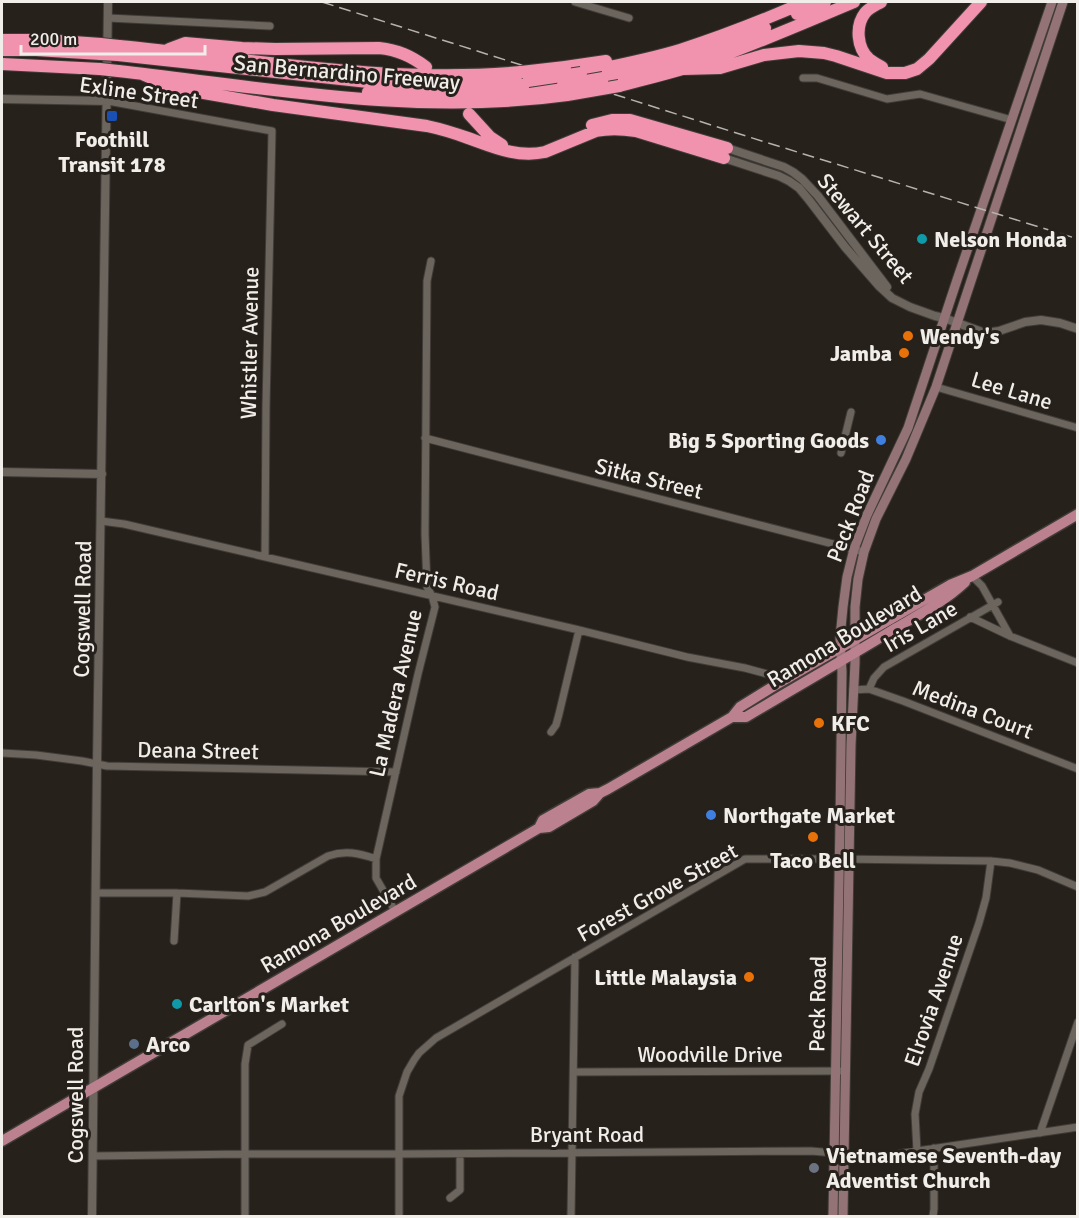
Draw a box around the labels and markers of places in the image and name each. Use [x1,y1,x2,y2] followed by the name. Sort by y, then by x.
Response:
[105,109,119,123] marker: Foothill Transit 178
[58,126,166,178] place label: Foothill Transit 178
[934,226,1067,253] place label: Nelson Honda
[915,232,929,246] marker: Nelson Honda
[920,323,1000,350] place label: Wendy's
[901,329,915,343] marker: Wendy's
[830,340,892,367] place label: Jamba
[897,346,911,360] marker: Jamba
[668,427,869,454] place label: Big 5 Sporting Goods
[874,433,888,447] marker: Big 5 Sporting Goods
[831,710,870,737] place label: KFC
[812,716,826,730] marker: KFC
[723,802,895,829] place label: Northgate Market
[704,808,718,822] marker: Northgate Market
[806,830,820,844] marker: Taco Bell
[770,847,856,874] place label: Taco Bell
[594,964,737,991] place label: Little Malaysia
[742,970,756,984] marker: Little Malaysia
[189,991,349,1018] place label: Carlton's Market
[170,997,184,1011] marker: Carlton's Market
[146,1031,190,1058] place label: Arco
[127,1037,141,1051] marker: Arco
[826,1142,1061,1194] place label: Vietnamese Seventh-day Adventist Church
[807,1161,821,1175] marker: Vietnamese Seventh-day Adventist Church

